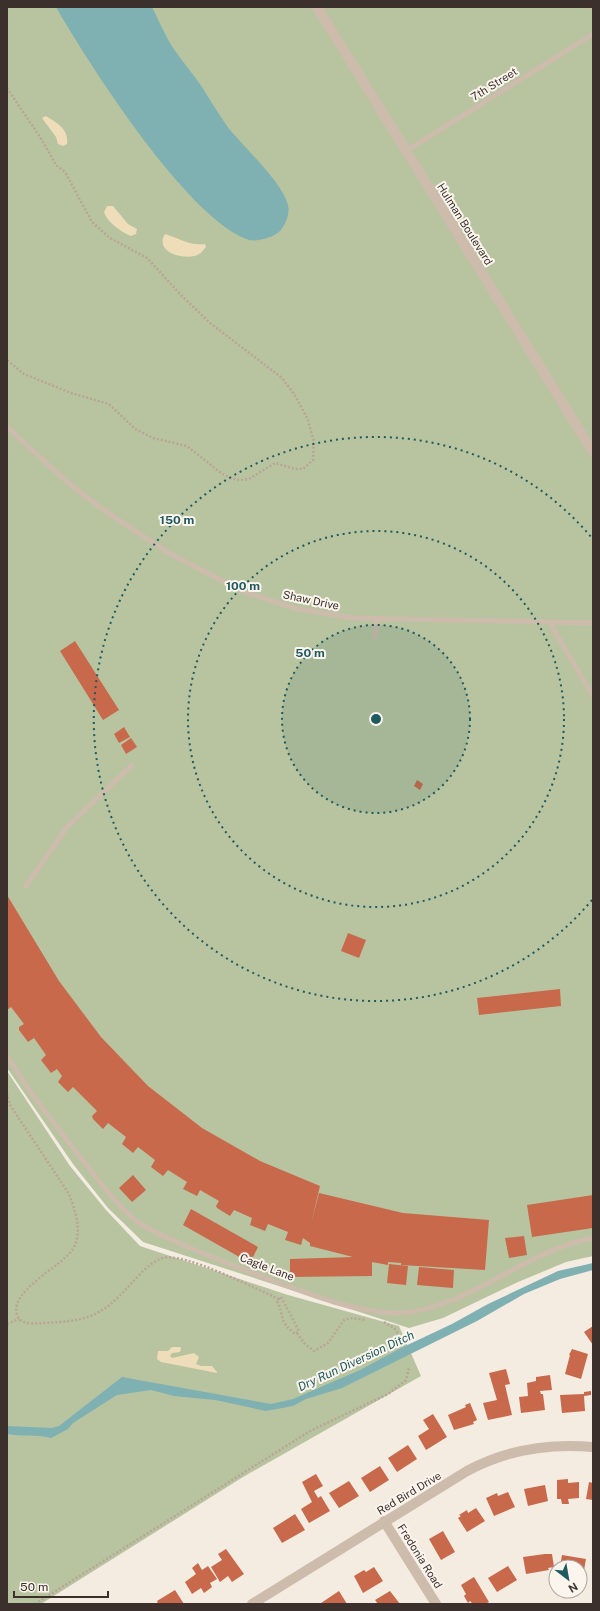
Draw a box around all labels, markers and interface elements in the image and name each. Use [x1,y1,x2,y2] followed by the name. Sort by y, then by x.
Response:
[469,65,519,103] street label: 7th Street
[435,181,495,267] street label: Hulman Boulevard
[160,513,194,527] text: 150 m
[226,579,260,593] text: 100 m
[282,588,340,612] street label: Shaw Drive
[295,646,325,660] text: 50 m
[369,712,383,726] centre of rings
[238,1251,296,1283] street label: Cagle Lane
[296,1328,417,1394] water label: Dry Run Diversion Ditch
[375,1469,443,1517] street label: Red Bird Drive
[395,1522,445,1590] street label: Fredonia Road
[548,1559,588,1599] north arrow
[14,1573,108,1599] scale bar
[20,1580,48,1594] text: 50 m
[566,1580,580,1595] text: N

